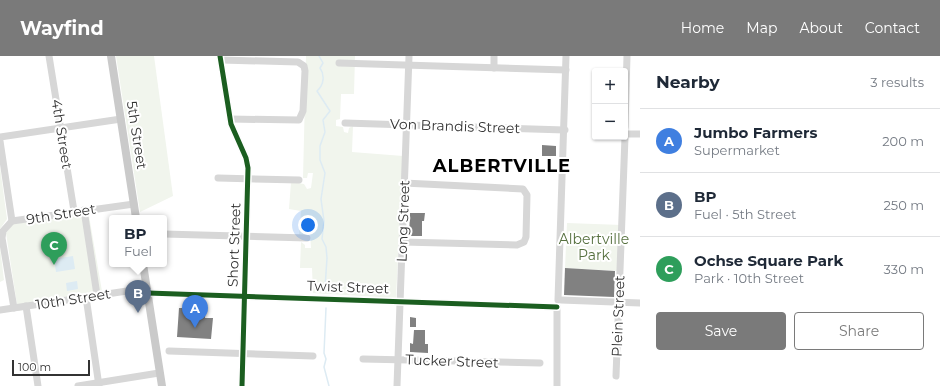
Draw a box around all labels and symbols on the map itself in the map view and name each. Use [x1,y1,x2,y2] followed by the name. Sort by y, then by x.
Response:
[48,98,76,170] street label: 4th Street
[123,99,151,171] street label: 5th Street
[390,115,521,137] street label: Von Brandis Street
[432,155,571,177] district label: ALBERTVILLE
[393,179,413,262] street label: Long Street
[25,200,97,228] street label: 9th Street
[224,202,244,287] street label: Short Street
[298,215,318,235] your location
[559,230,629,264] park label: Albertville Park
[41,232,67,265] pin: C
[608,275,628,357] street label: Plein Street
[307,277,390,297] street label: Twist Street
[125,280,151,313] pin: B
[34,284,112,314] street label: 10th Street
[182,295,208,328] pin: A
[405,350,499,372] street label: Tucker Street
[12,358,90,377] scale bar

